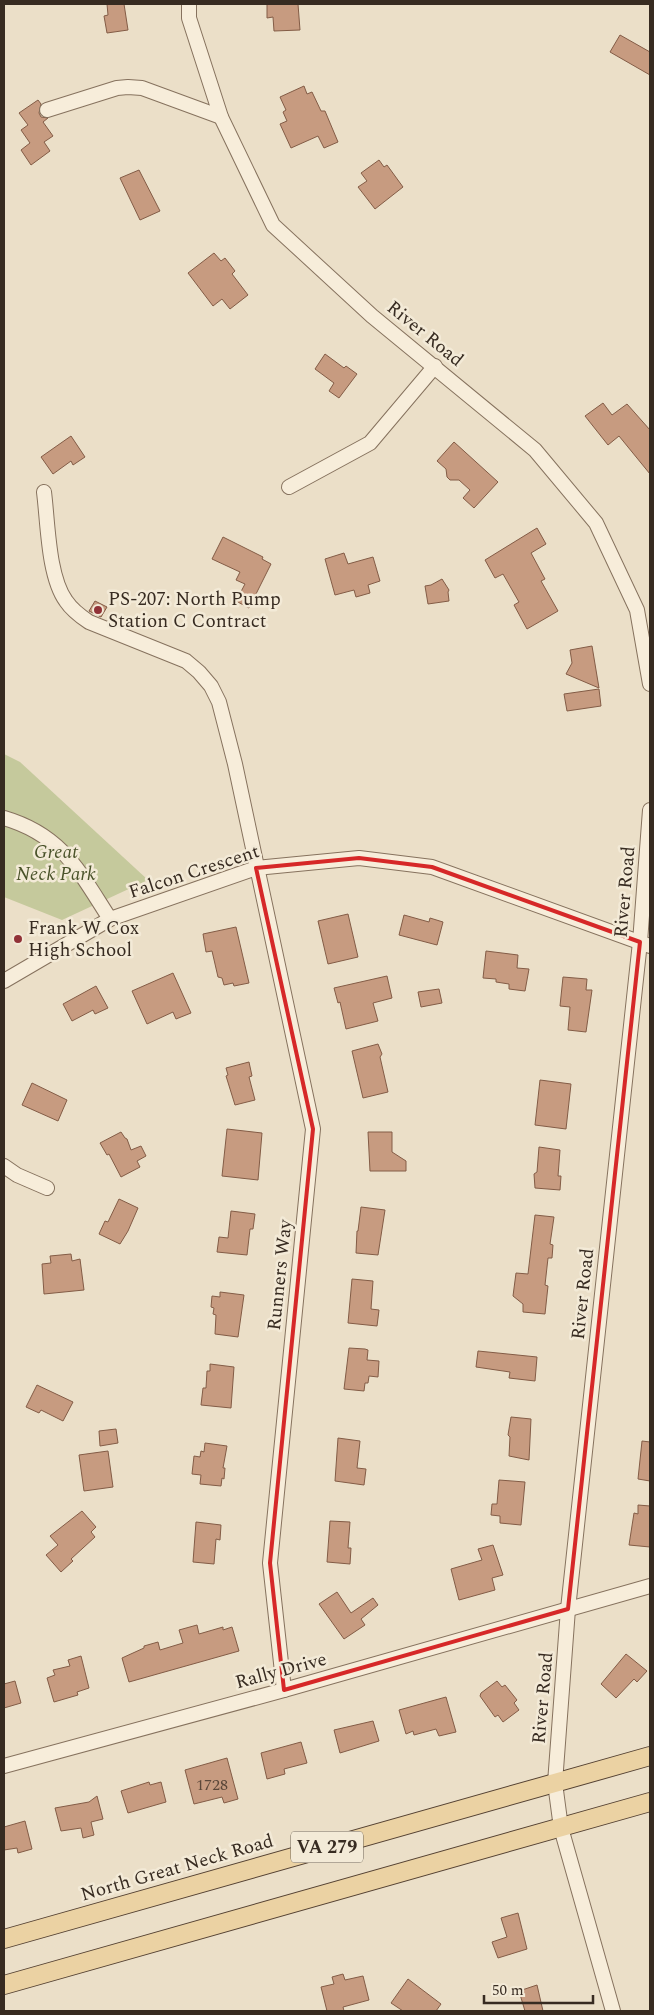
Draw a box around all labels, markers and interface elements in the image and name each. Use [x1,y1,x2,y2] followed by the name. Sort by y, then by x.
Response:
[380,294,470,374] street label: River Road
[108,585,281,636] place label: PS-207: North Pump Station C Contract
[92,604,104,616] marker: PS-207: North Pump Station C Contract
[125,837,263,907] street label: Falcon Crescent
[16,838,96,889] park label: Great Neck Park
[607,845,643,939] street label: River Road
[28,914,139,965] place label: Frank W Cox High School
[12,933,24,945] marker: Frank W Cox High School
[260,1217,300,1332] street label: Runners Way
[564,1247,602,1341] street label: River Road
[232,1645,330,1697] street label: Rally Drive
[525,1651,561,1745] street label: River Road
[196,1773,228,1797] house number: 1728
[77,1827,277,1909] street label: North Great Neck Road
[291,1831,363,1862] road number: VA 279
[484,1972,593,2004] scale bar
[492,1979,524,2002] text: 50 m

